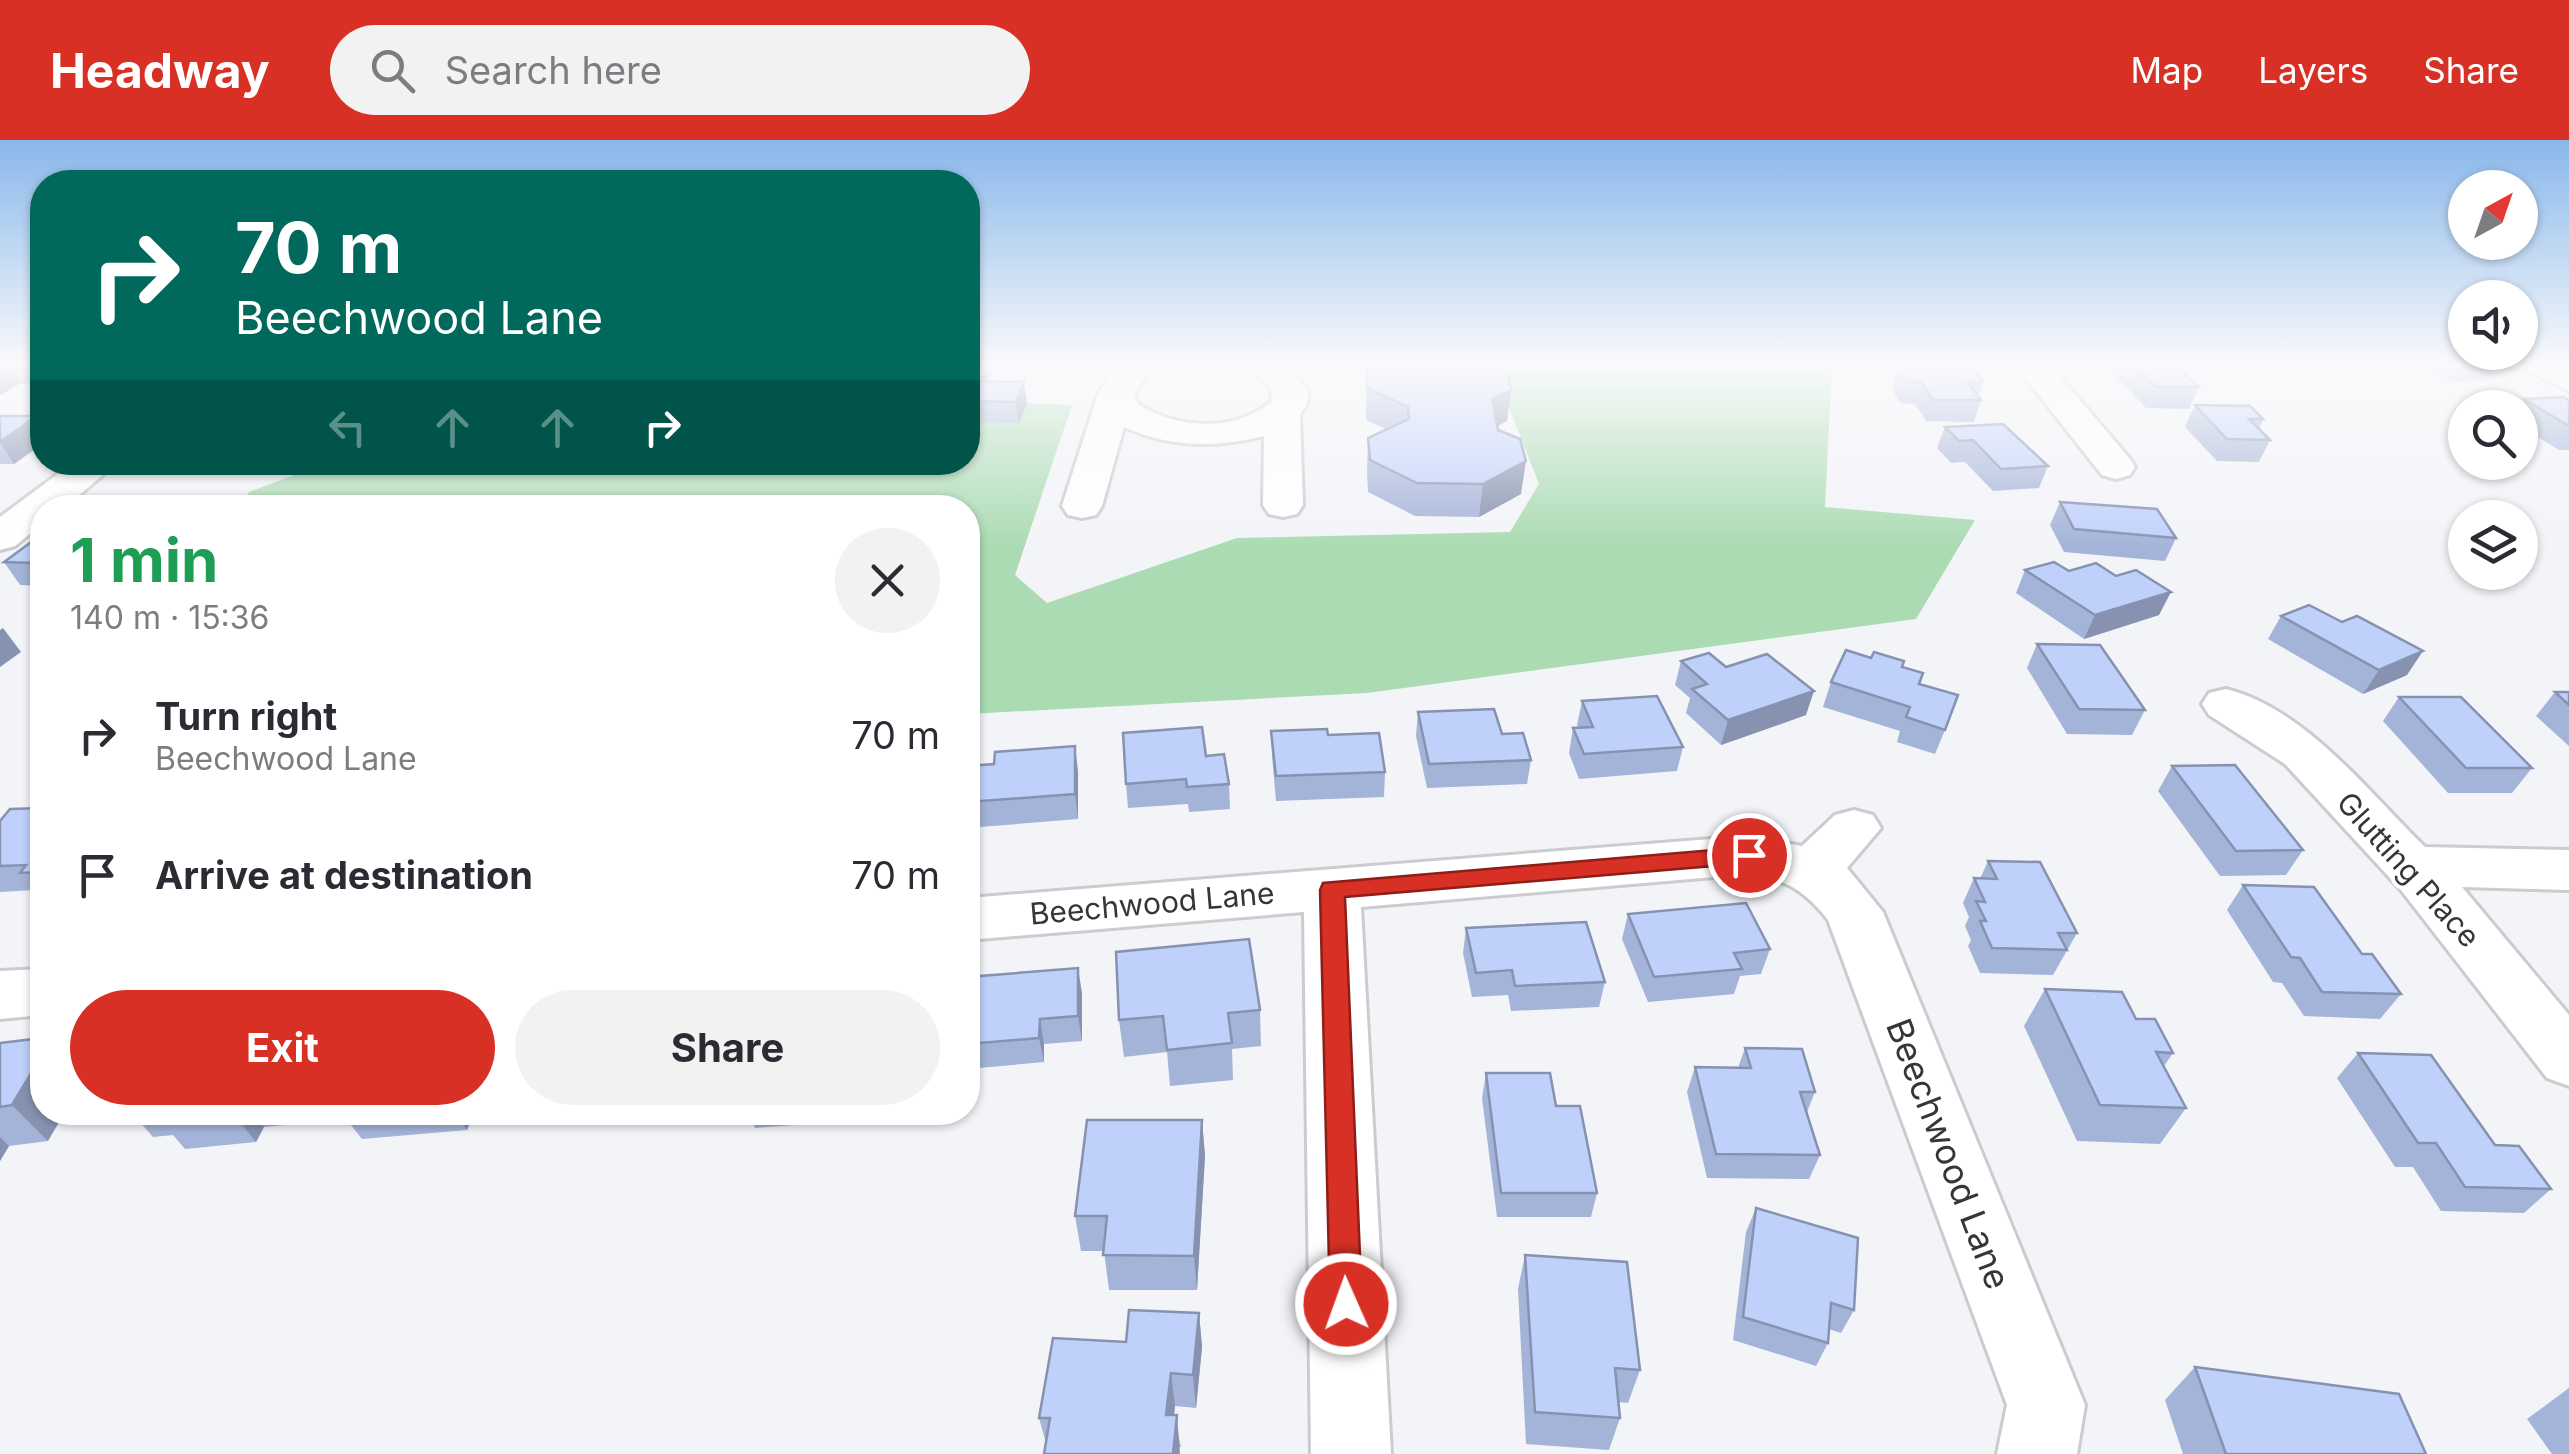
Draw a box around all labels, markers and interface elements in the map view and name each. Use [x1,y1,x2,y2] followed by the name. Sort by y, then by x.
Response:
[330,25,1030,115] search box
[50,41,270,100] text: Headway
[365,43,420,98] icon: search
[445,47,662,93] text: Search here
[2131,49,2203,91] text: Map
[2258,49,2368,91] text: Layers
[2423,49,2519,91] text: Share
[2448,170,2538,260] north arrow
[2448,170,2538,590] map controls
[235,205,402,290] text: 70 m
[70,210,200,340] icon: right
[2448,280,2538,370] button: sound
[235,290,603,345] text: Beechwood Lane
[2448,390,2538,480] button: search
[320,400,375,455] icon: left
[425,400,480,455] icon: ahead
[530,400,585,455] icon: ahead
[635,400,690,455] icon: right
[2448,500,2538,590] button: layers
[70,524,218,596] text: 1 min
[835,528,940,633] button: close
[70,598,269,637] text: 140 m · 15:36
[155,693,337,739] text: Turn right
[70,708,125,763] icon: right
[851,712,940,758] text: 70 m
[155,739,417,778] text: Beechwood Lane
[2330,784,2488,954] street label: Glutting Place
[1707,813,1792,898] pin
[1722,828,1777,883] icon: arrive
[70,848,125,903] icon: arrive
[155,852,533,898] text: Arrive at destination
[851,852,940,898] text: 70 m
[1028,874,1276,932] street label: Beechwood Lane
[70,990,495,1105] button: Exit
[515,990,940,1105] button: Share
[1878,1013,2020,1295] street label: Beechwood Lane
[1294,1252,1398,1356] position arrow

